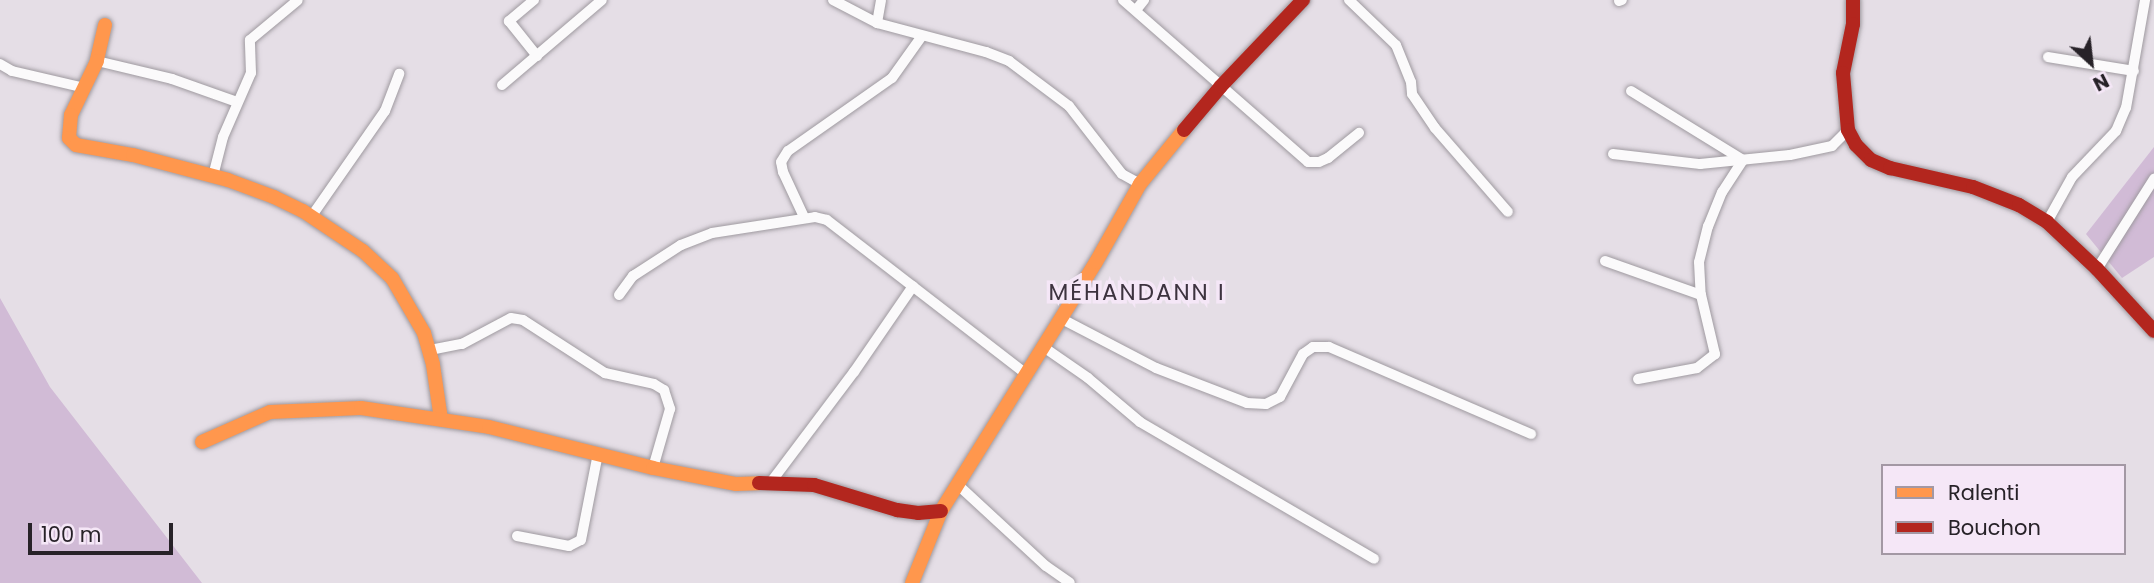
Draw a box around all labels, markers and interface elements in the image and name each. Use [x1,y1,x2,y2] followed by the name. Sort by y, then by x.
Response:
[2056,28,2126,98] north arrow
[2088,67,2113,97] text: N
[1050,278,1224,306] district label: MÉHANDANN I
[1881,464,2126,555] legend
[1948,478,2019,507] text: Ralenti
[32,510,177,554] scale bar
[1948,513,2041,542] text: Bouchon
[41,520,101,549] text: 100 m

